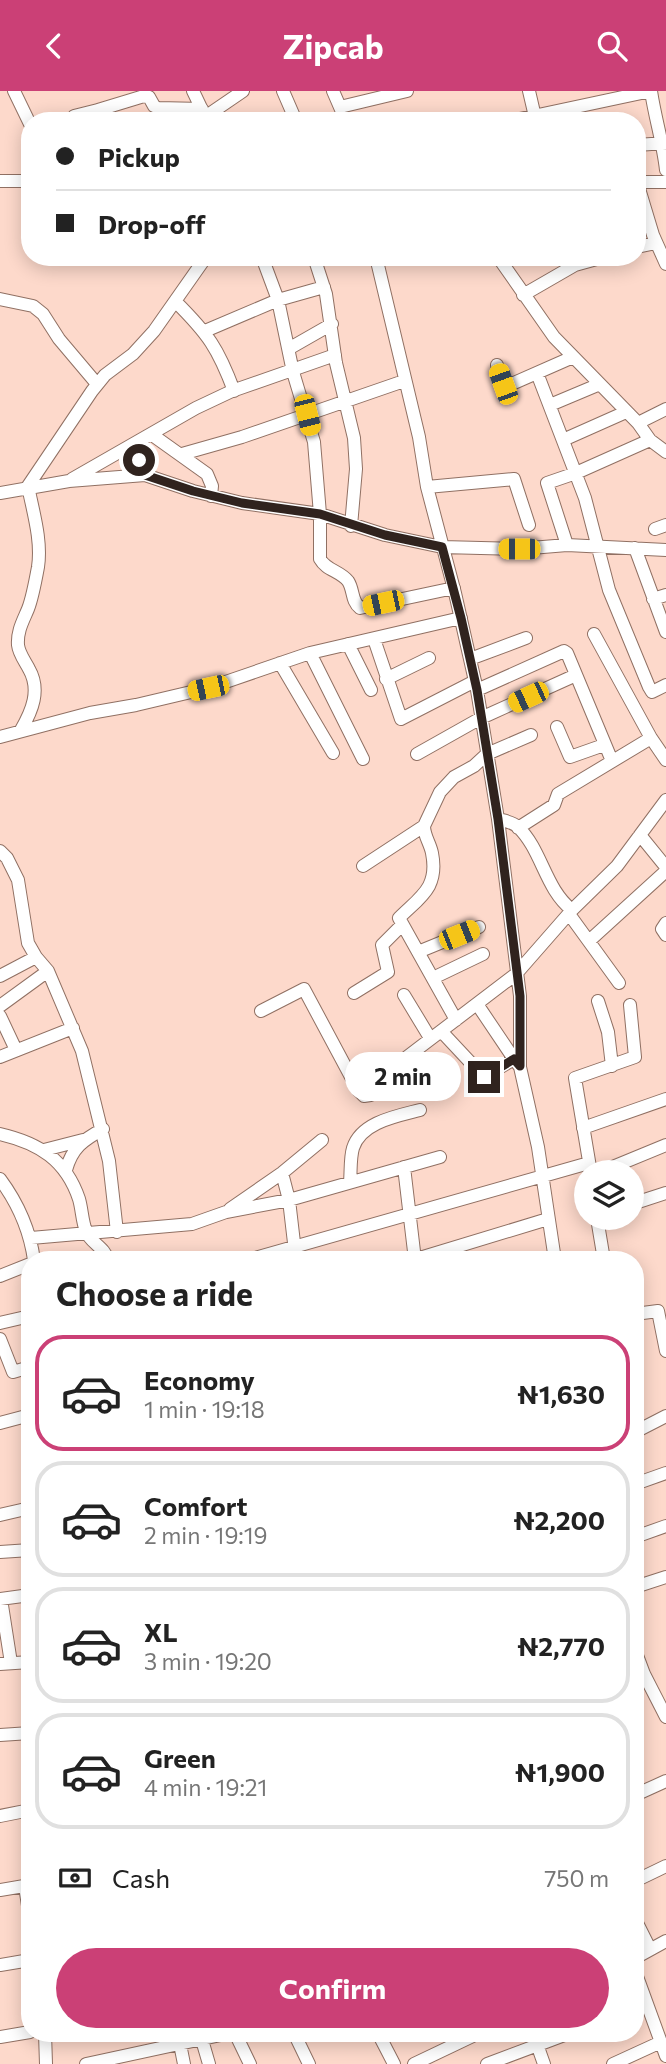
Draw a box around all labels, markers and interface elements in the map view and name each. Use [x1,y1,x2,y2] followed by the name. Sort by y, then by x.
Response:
[282,26,384,66] text: Zipcab
[35,27,73,65] icon: back
[593,27,631,65] icon: search
[98,141,180,172] text: Pickup
[98,208,205,239] text: Drop-off
[486,361,521,407] car
[292,392,323,438] car
[123,444,155,476] route start
[499,539,541,560] car
[361,588,406,618] car
[186,673,231,703] car
[505,679,552,715] car
[436,917,483,953] car
[344,1053,460,1101] callout: 2 min
[468,1061,500,1093] route end
[374,1062,432,1090] text: 2 min
[574,1160,644,1230] map controls
[574,1160,644,1230] button: layers
[56,1273,253,1313] text: Choose a ride
[60,1362,123,1425] icon: car
[144,1364,255,1395] text: Economy
[517,1378,605,1409] text: ₦1,630
[144,1395,265,1423] text: 1 min · 19:18
[60,1488,123,1551] icon: car
[144,1490,247,1521] text: Comfort
[514,1504,605,1535] text: ₦2,200
[144,1521,268,1549] text: 2 min · 19:19
[60,1614,123,1677] icon: car
[144,1616,178,1647] text: XL
[517,1630,605,1661] text: ₦2,770
[144,1647,272,1675] text: 3 min · 19:20
[60,1740,123,1803] icon: car
[144,1742,216,1773] text: Green
[515,1756,605,1787] text: ₦1,900
[144,1773,267,1801] text: 4 min · 19:21
[56,1859,94,1897] icon: cash
[112,1862,170,1893] text: Cash
[544,1864,609,1892] text: 750 m
[56,1948,609,2028] button: Confirm

